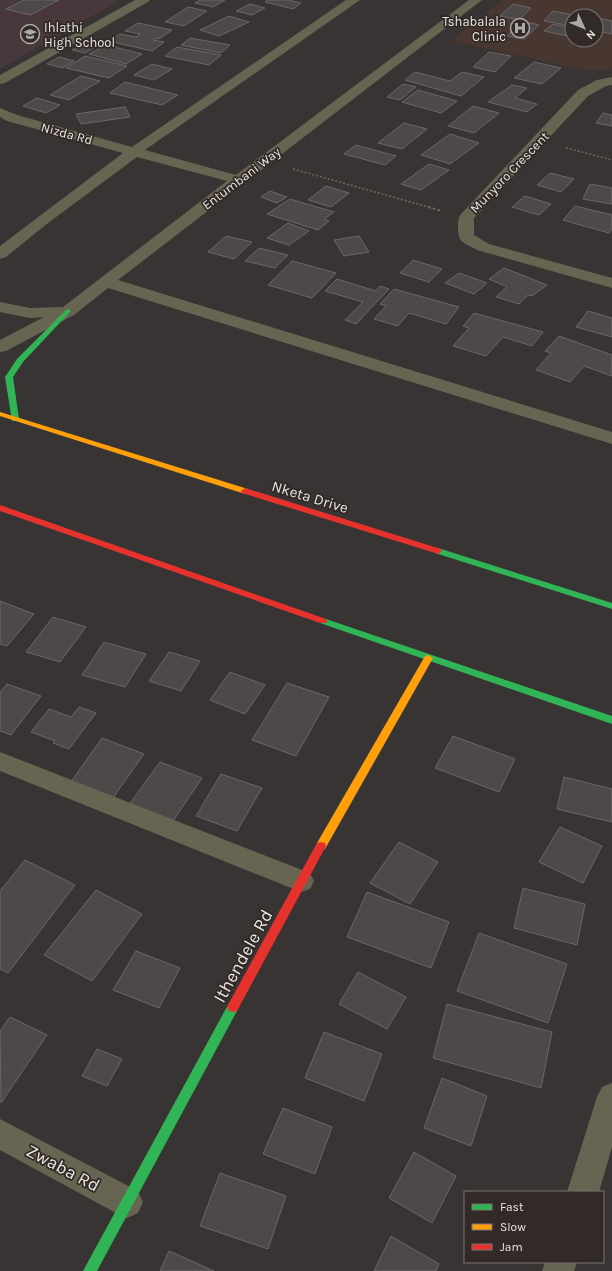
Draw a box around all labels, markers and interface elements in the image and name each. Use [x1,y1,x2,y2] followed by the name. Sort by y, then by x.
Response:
[564,8,604,48] north arrow
[442,14,506,44] place label: Tshabalala Clinic
[509,17,531,39] hospital icon: Tshabalala Clinic
[44,20,115,50] place label: Ihlathi High School
[19,23,41,45] school or university icon: Ihlathi High School
[583,27,598,42] text: N
[40,119,94,148] street label: Nizda Rd
[467,129,552,216] street label: Munyoro Crescent
[199,144,283,213] street label: Entumbani Way
[270,477,350,517] street label: Nketa Drive
[208,906,278,1006] street label: Ithendele Rd
[22,1139,104,1197] street label: Zwaba Rd
[464,1191,604,1263] legend
[500,1200,524,1214] text: Fast
[500,1220,526,1234] text: Slow
[500,1240,523,1254] text: Jam

